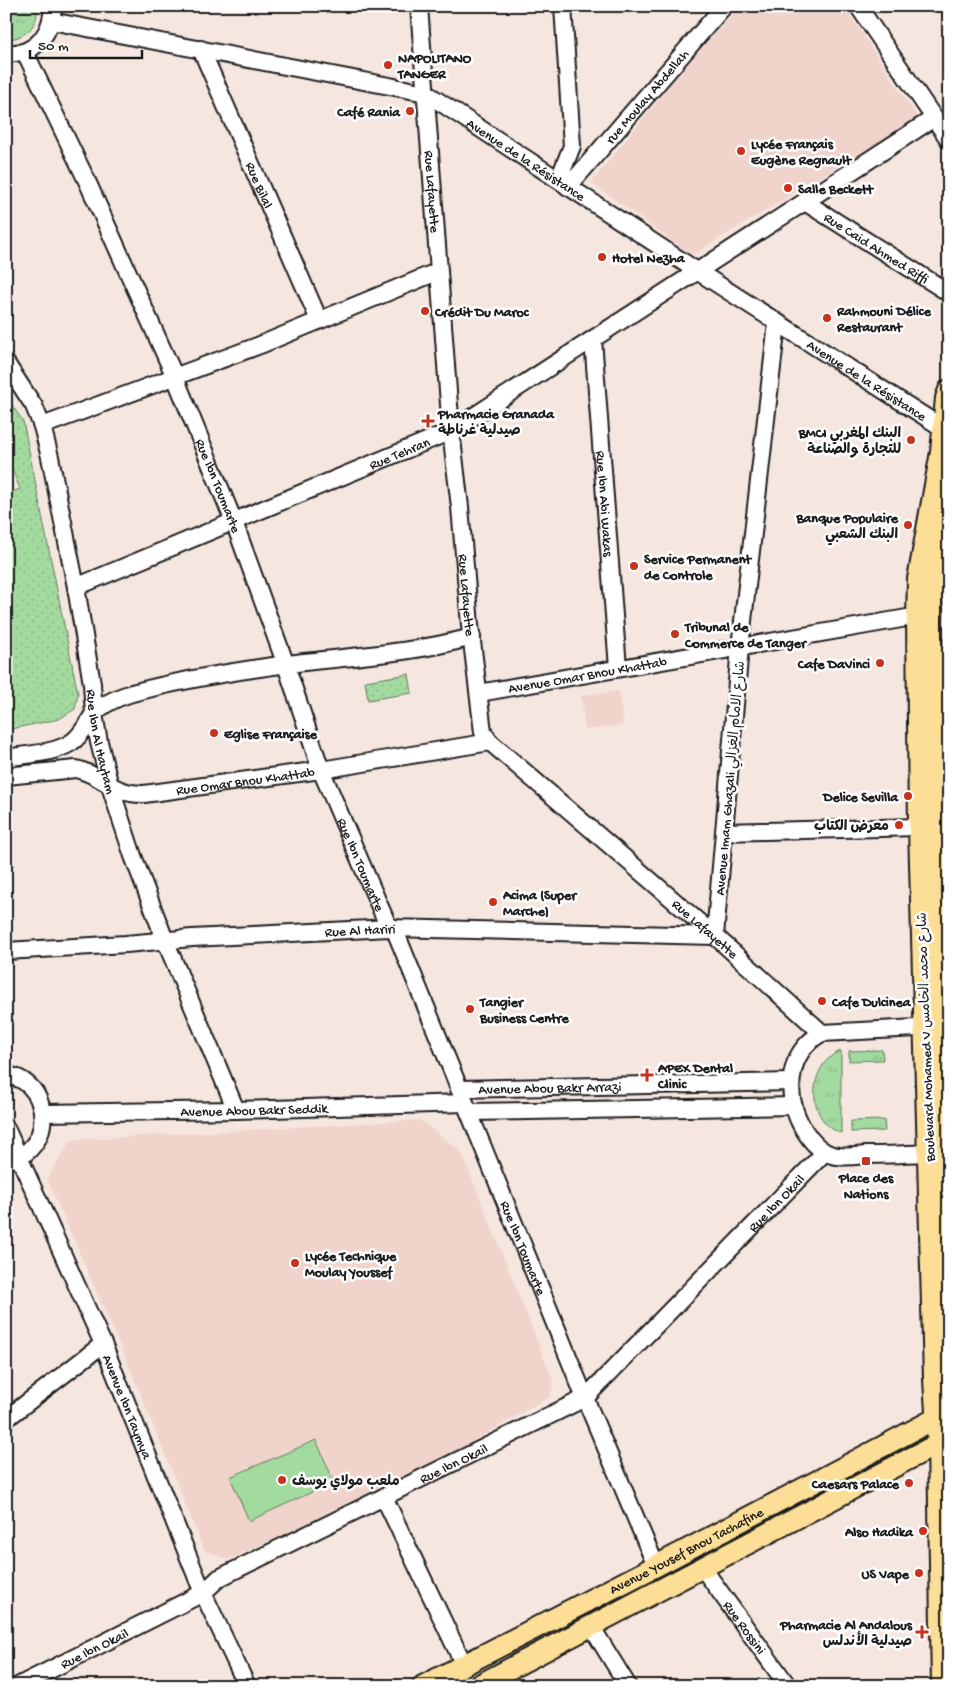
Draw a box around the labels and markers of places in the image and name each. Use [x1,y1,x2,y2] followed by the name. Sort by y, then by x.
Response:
[397,51,472,84] place label: NAPOLITANO TANGER
[382,59,394,71] marker: NAPOLITANO TANGER
[336,105,401,122] place label: Café Rania
[404,105,416,117] marker: Café Rania
[751,137,852,170] place label: Lycée Français Eugène Regnault
[735,145,747,157] marker: Lycée Français Eugène Regnault
[782,182,794,194] marker: Salle Beckett
[798,182,874,199] place label: Salle Beckett
[596,251,608,263] marker: Hotel Nezha
[612,251,686,268] place label: Hotel Nezha
[836,304,932,337] place label: Rahmouni Délice Restaurant
[419,305,431,317] marker: Crédit Du Maroc
[434,305,530,322] place label: Crédit Du Maroc
[821,312,833,324] marker: Rahmouni Délice Restaurant
[437,407,555,440] place label: Pharmacie Granada صيدلية غرناطة
[422,415,434,427] marker: Pharmacie Granada صيدلية غرناطة
[798,426,901,459] place label: BMCI البنك المغربي للتجارة والصناعة
[905,434,917,446] marker: BMCI البنك المغربي للتجارة والصناعة
[795,511,899,546] place label: Banque Populaire البنك الشعبي
[902,519,914,531] marker: Banque Populaire البنك الشعبي
[644,552,752,585] place label: Service Permanent de Controle
[628,560,640,572] marker: Service Permanent de Controle
[684,620,808,653] place label: Tribunal de Commerce de Tanger
[669,628,681,640] marker: Tribunal de Commerce de Tanger
[797,657,870,674] place label: Cafe DaVinci
[874,657,886,669] marker: Cafe DaVinci
[208,727,220,739] marker: Eglise Française
[224,727,318,744] place label: Eglise Française
[821,790,899,807] place label: Delice Sevilla
[902,790,914,802] marker: Delice Sevilla
[814,819,889,836] place label: معرض الكتاب
[893,819,905,831] marker: معرض الكتاب
[502,888,578,921] place label: Acima (Super Marche)
[487,896,499,908] marker: Acima (Super Marche)
[479,995,570,1028] place label: Tangier Business Centre
[816,995,828,1007] marker: Cafe Dulcinea
[831,995,912,1012] place label: Cafe Dulcinea
[464,1003,476,1015] marker: Tangier Business Centre
[657,1061,733,1094] place label: APEX Dental Clinic
[640,1068,654,1082] marker: APEX Dental Clinic
[860,1155,872,1167] marker: Place des Nations
[838,1171,894,1204] place label: Place des Nations
[305,1249,397,1282] place label: Lycée Technique Moulay Youssef
[289,1257,301,1269] marker: Lycée Technique Moulay Youssef
[276,1474,288,1486] marker: ملعب مولاي يوسف
[292,1474,400,1491] place label: ملعب مولاي يوسف
[811,1477,900,1494] place label: Caesars Palace
[903,1477,915,1489] marker: Caesars Palace
[844,1525,914,1542] place label: Also Hadika
[917,1525,929,1537] marker: Also Hadika
[861,1567,910,1584] place label: US Vape
[913,1567,925,1579] marker: US Vape
[779,1618,913,1651] place label: Pharmacie Al Andalous صيدلية الأندلس
[916,1626,928,1638] marker: Pharmacie Al Andalous صيدلية الأندلس

